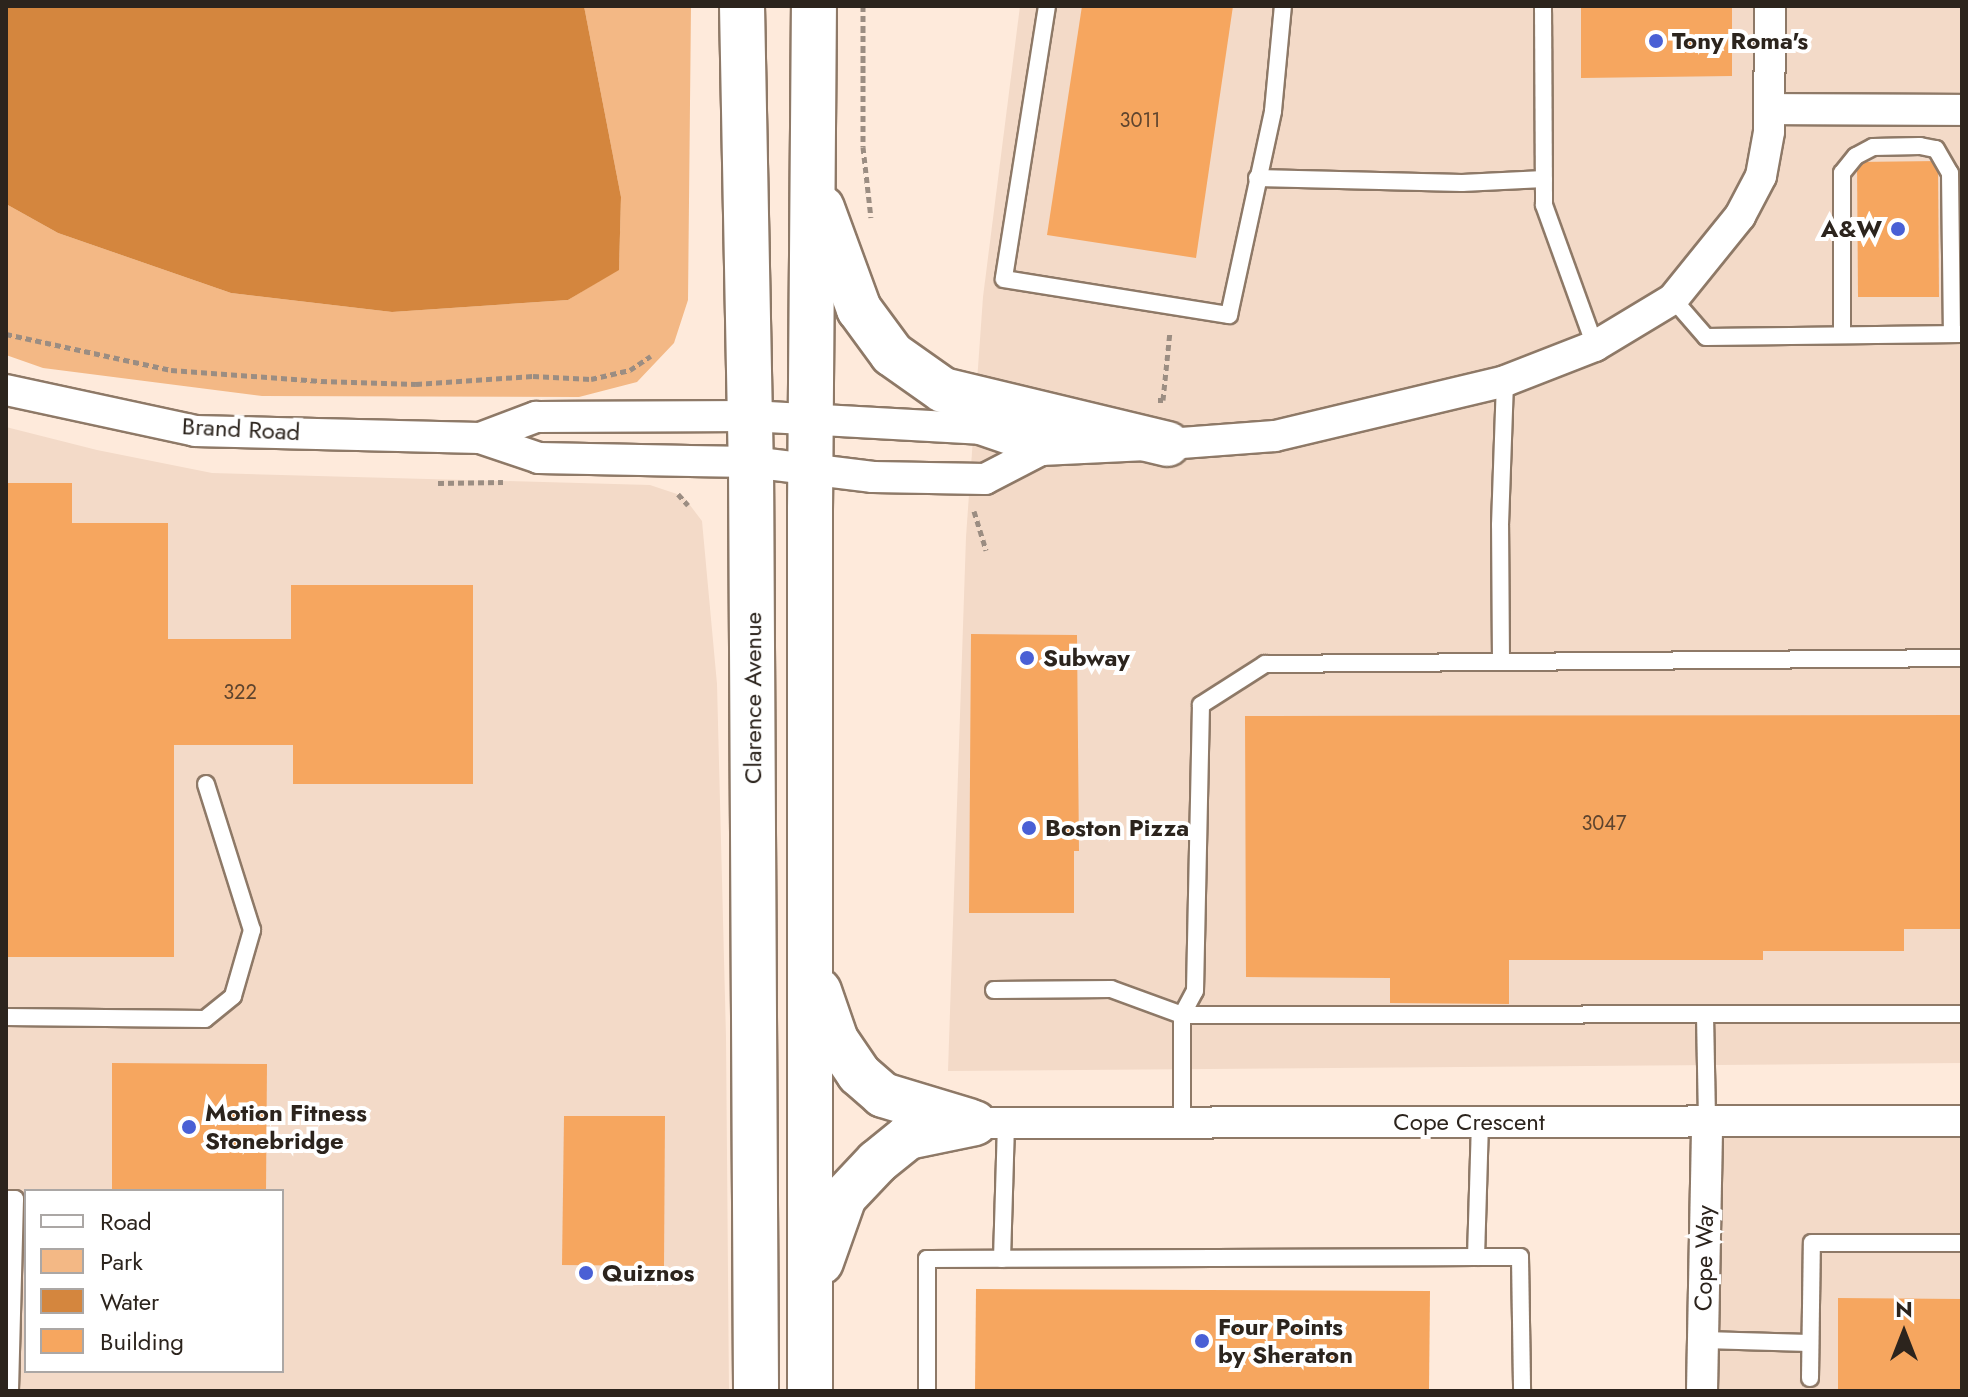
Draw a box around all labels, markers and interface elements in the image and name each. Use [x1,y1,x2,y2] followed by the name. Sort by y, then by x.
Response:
[1672,27,1808,55] place label: Tony Roma's
[1647,32,1665,50] marker: Tony Roma's
[1120,108,1160,132] house number: 3011
[1821,215,1882,243] place label: A&W
[1889,220,1907,238] marker: A&W
[181,412,301,446] street label: Brand Road
[739,612,767,784] street label: Clarence Avenue
[1043,644,1130,672] place label: Subway
[1018,649,1036,667] marker: Subway
[223,680,257,704] house number: 322
[1581,811,1627,835] house number: 3047
[1045,814,1189,842] place label: Boston Pizza
[1020,819,1038,837] marker: Boston Pizza
[205,1099,367,1155] place label: Motion Fitness Stonebridge
[1393,1108,1545,1136] street label: Cope Crescent
[180,1118,198,1136] marker: Motion Fitness Stonebridge
[24,1189,284,1373] legend
[100,1204,152,1239] text: Road
[1689,1205,1719,1311] street label: Cope Way
[100,1244,143,1279] text: Park
[602,1259,695,1287] place label: Quiznos
[577,1264,595,1282] marker: Quiznos
[100,1284,159,1319] text: Water
[1864,1293,1944,1373] north arrow
[1895,1293,1913,1325] text: N
[1218,1313,1353,1369] place label: Four Points by Sheraton
[100,1324,184,1359] text: Building
[1193,1332,1211,1350] marker: Four Points by Sheraton

